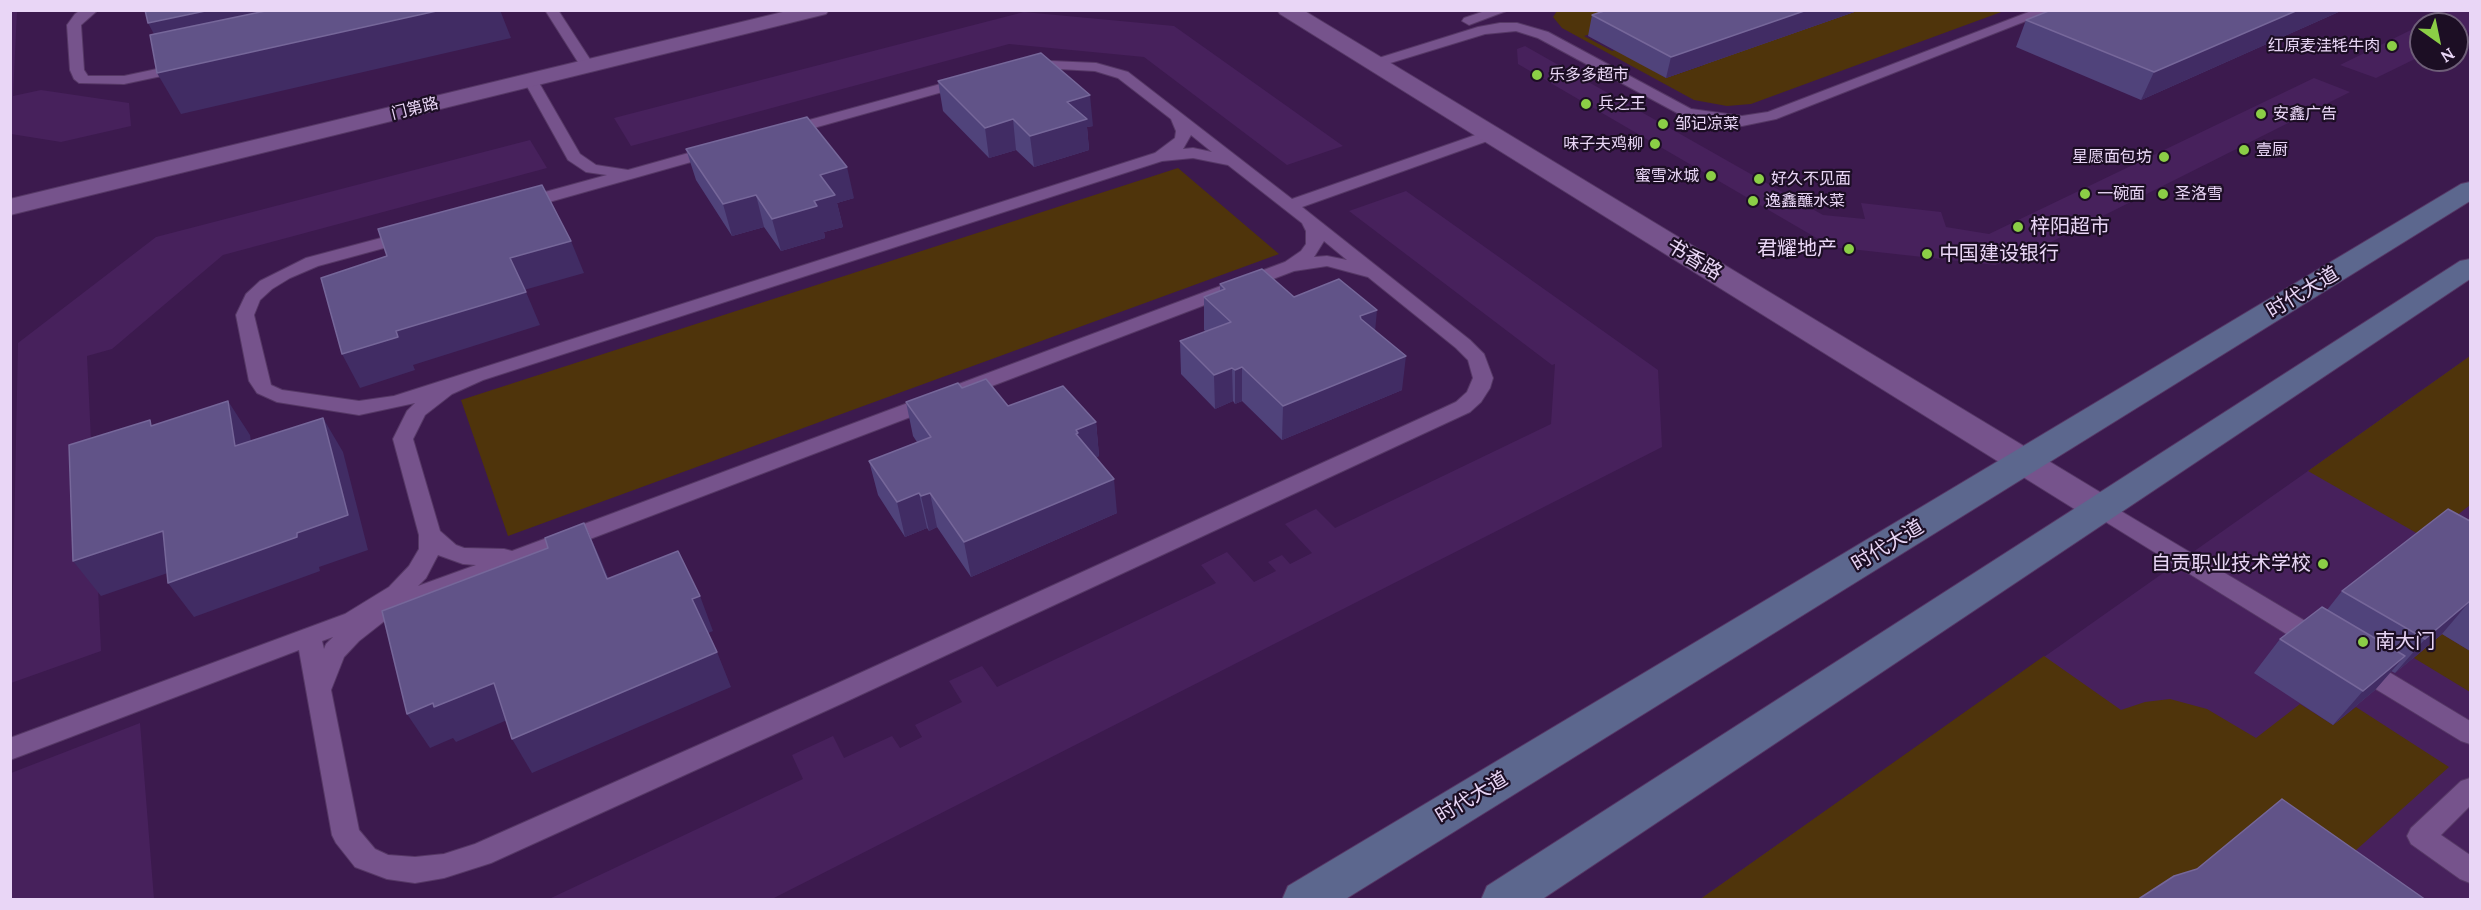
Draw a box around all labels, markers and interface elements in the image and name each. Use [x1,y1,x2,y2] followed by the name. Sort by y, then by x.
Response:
[2409,12,2469,72] north arrow
[2268,36,2380,56] place label: 红原麦洼牦牛肉
[2385,39,2399,53] marker: 红原麦洼牦牛肉
[2437,44,2458,67] text: N
[1549,65,1629,85] place label: 乐多多超市
[1530,68,1544,82] marker: 乐多多超市
[389,94,441,124] street label: 门第路
[1598,94,1646,114] place label: 兵之王
[1579,97,1593,111] marker: 兵之王
[2273,104,2337,124] place label: 安鑫广告
[2254,107,2268,121] marker: 安鑫广告
[1675,114,1739,134] place label: 邹记凉菜
[1656,117,1670,131] marker: 邹记凉菜
[1563,134,1643,154] place label: 味子夫鸡柳
[1648,137,1662,151] marker: 味子夫鸡柳
[2256,140,2288,160] place label: 壹厨
[2237,143,2251,157] marker: 壹厨
[2072,147,2152,167] place label: 星愿面包坊
[2157,150,2171,164] marker: 星愿面包坊
[1635,166,1699,186] place label: 蜜雪冰城
[1704,169,1718,183] marker: 蜜雪冰城
[1771,169,1851,189] place label: 好久不见面
[1752,172,1766,186] marker: 好久不见面
[2097,184,2145,204] place label: 一碗面
[2175,184,2223,204] place label: 圣洛雪
[2078,187,2092,201] marker: 一碗面
[2156,187,2170,201] marker: 圣洛雪
[1765,191,1845,211] place label: 逸鑫蘸水菜
[1746,194,1760,208] marker: 逸鑫蘸水菜
[2030,215,2110,239] place label: 梓阳超市
[2011,220,2025,234] marker: 梓阳超市
[1662,234,1726,286] street label: 书香路
[1757,237,1837,261] place label: 君耀地产
[1842,242,1856,256] marker: 君耀地产
[1939,242,2059,266] place label: 中国建设银行
[1920,247,1934,261] marker: 中国建设银行
[2263,262,2343,324] street label: 时代大道
[1848,515,1928,577] street label: 时代大道
[2151,552,2311,576] place label: 自贡职业技术学校
[2316,557,2330,571] marker: 自贡职业技术学校
[2375,630,2435,654] place label: 南大门
[2356,635,2370,649] marker: 南大门
[1432,767,1512,829] street label: 时代大道

